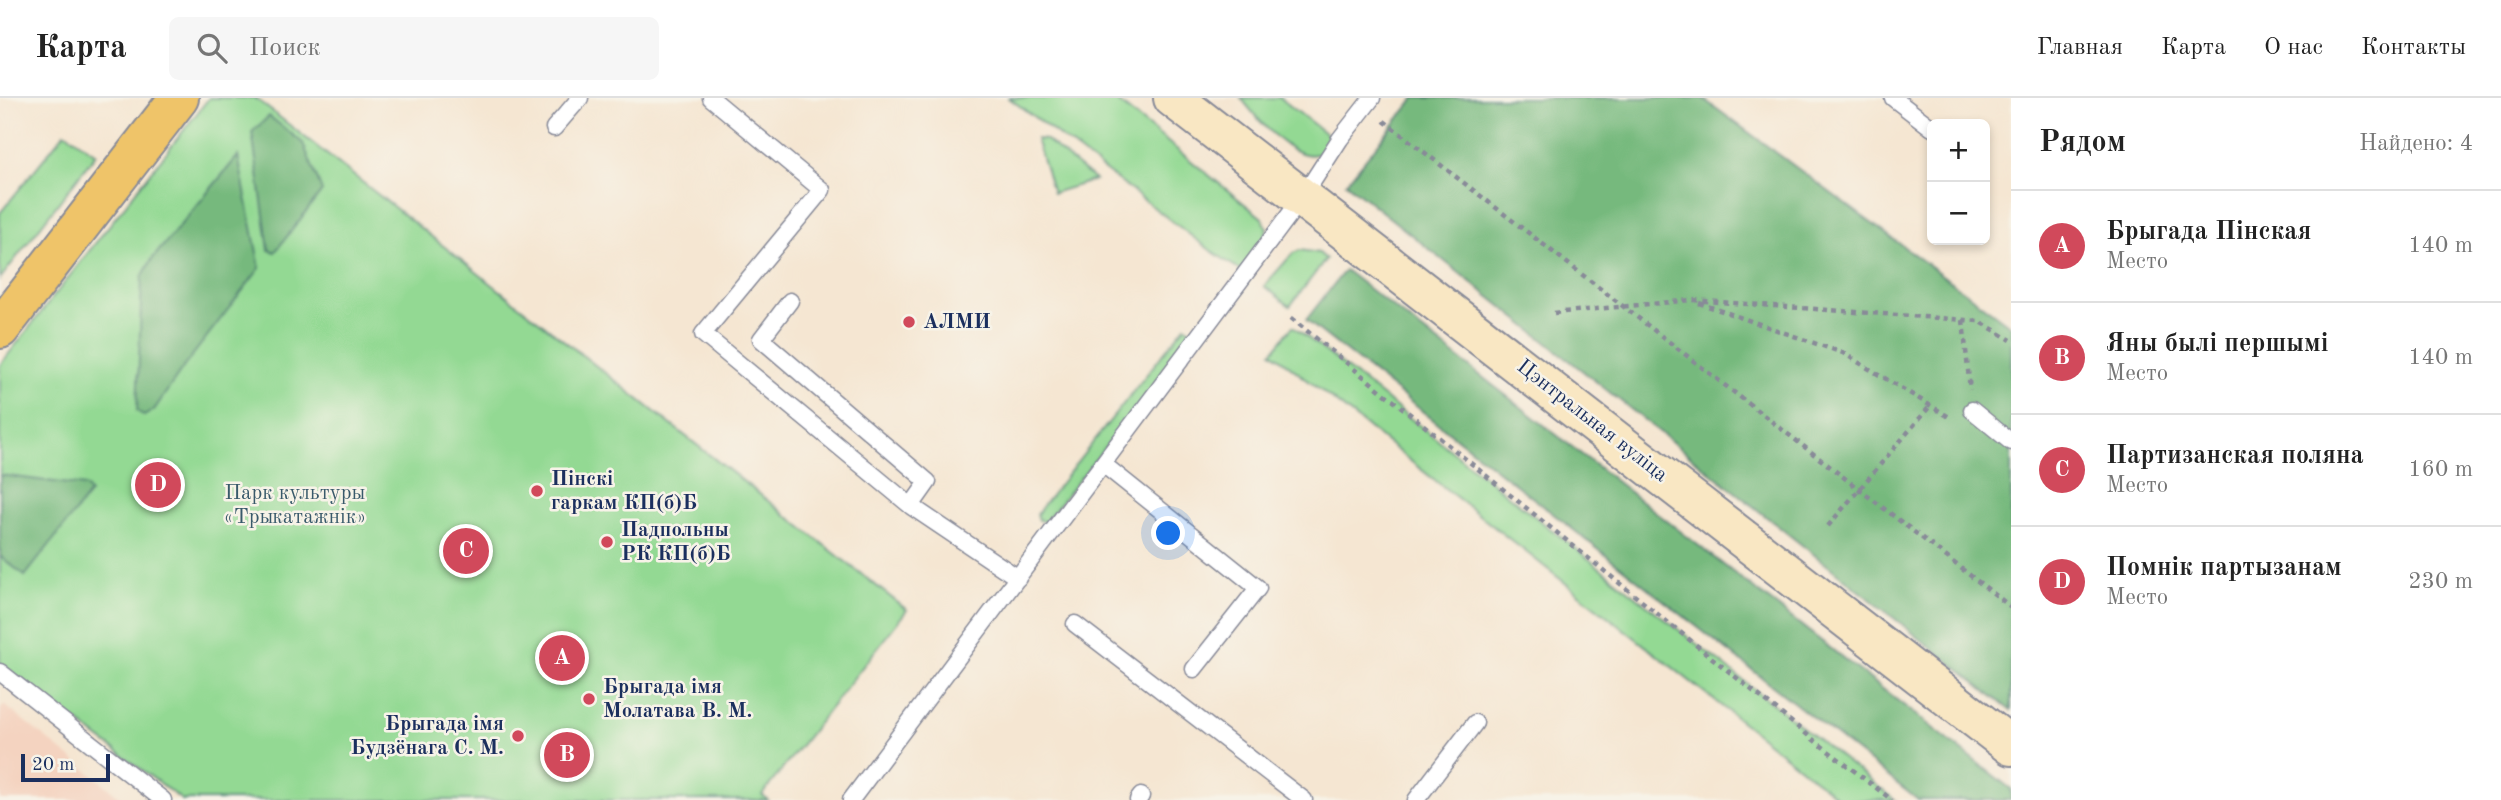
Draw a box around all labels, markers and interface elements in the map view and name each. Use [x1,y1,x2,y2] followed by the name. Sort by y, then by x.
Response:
[169,17,659,80] search box
[193,29,231,67] icon: search
[35,32,127,65] text: Карта
[249,35,321,61] text: Поиск
[2037,36,2123,60] text: Главная
[2161,36,2226,60] text: Карта
[2264,36,2323,60] text: О нас
[2361,36,2466,60] text: Контакты
[1927,119,1990,245] map controls
[1927,119,1990,182] button: +
[2039,128,2126,158] text: Рядом
[2359,132,2473,155] text: Найдено: 4
[1927,182,1990,245] button: −
[2106,219,2311,245] text: Брыгада Пінская
[2053,234,2071,257] text: A
[2408,234,2473,257] text: 140 m
[2106,250,2168,273] text: Место
[923,312,991,333] place label: АЛМИ
[901,314,917,330] marker: АЛМИ
[2106,331,2328,357] text: Яны былі першымі
[2054,346,2070,369] text: B
[2408,346,2473,369] text: 140 m
[1513,356,1671,486] street label: Цэнтральная вуліца
[2106,362,2168,385] text: Место
[2106,443,2364,469] text: Партизанская поляна
[2054,458,2070,481] text: C
[2408,458,2473,481] text: 160 m
[135,459,181,511] pin: D
[551,469,697,514] place label: Пінскі гаркам КП(б)Б
[2106,474,2168,497] text: Место
[224,483,366,528] park label: Парк культуры «Трыкатажнік»
[529,483,545,499] marker: Пінскі гаркам КП(б)Б
[1151,516,1185,550] your location
[621,520,731,565] place label: Падпольны РК КП(б)Б
[443,525,489,577] pin: C
[599,534,615,550] marker: Падпольны РК КП(б)Б
[2106,555,2342,581] text: Помнік партызанам
[2053,570,2071,593] text: D
[2408,570,2473,593] text: 230 m
[2106,586,2168,609] text: Место
[539,632,585,684] pin: A
[603,677,752,722] place label: Брыгада імя Молатава В. М.
[581,691,597,707] marker: Брыгада імя Молатава В. М.
[351,714,504,759] place label: Брыгада імя Будзёнага С. М.
[510,728,526,744] marker: Брыгада імя Будзёнага С. М.
[544,729,590,781] pin: B
[21,751,110,783] scale bar
[32,756,74,775] text: 20 m

